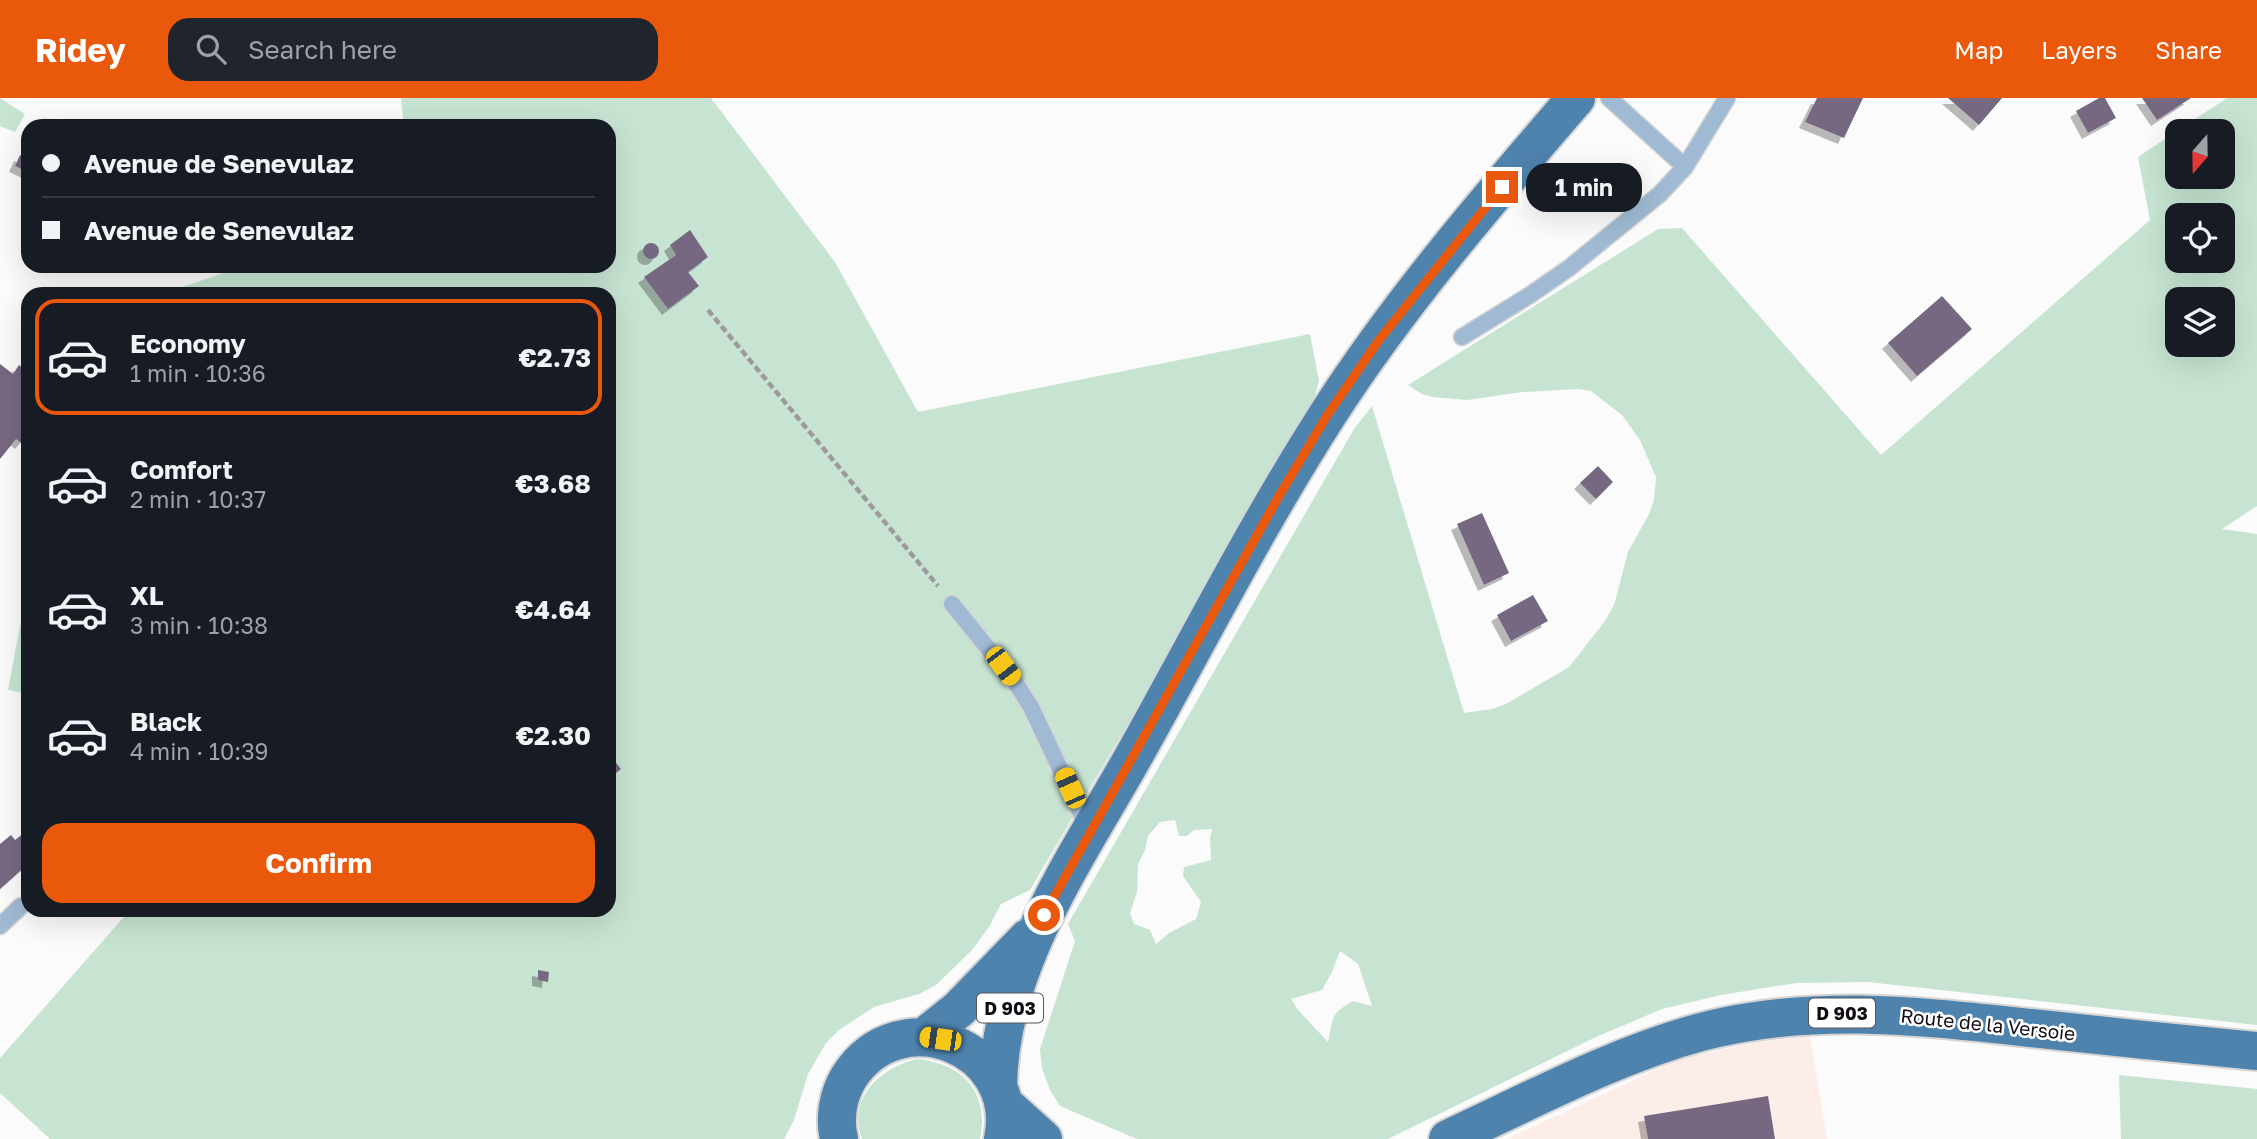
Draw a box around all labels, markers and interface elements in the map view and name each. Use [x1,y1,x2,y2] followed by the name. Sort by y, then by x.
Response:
[168,18,658,81] search box
[35,30,126,69] text: Ridey
[192,30,230,68] icon: search
[248,34,397,65] text: Search here
[1954,35,2003,64] text: Map
[2041,35,2117,64] text: Layers
[2155,35,2222,64] text: Share
[2165,119,2235,189] north arrow
[2165,119,2235,357] map controls
[84,148,354,179] text: Avenue de Senevulaz
[1526,162,1642,212] callout: 1 min
[1486,171,1518,203] route end
[1555,173,1613,201] text: 1 min
[2165,203,2235,273] button: locate
[84,215,354,246] text: Avenue de Senevulaz
[2165,287,2235,357] button: layers
[46,326,109,389] icon: car
[130,328,246,359] text: Economy
[518,342,591,373] text: €2.73
[130,359,266,387] text: 1 min · 10:36
[46,452,109,515] icon: car
[130,454,233,485] text: Comfort
[515,468,591,499] text: €3.68
[130,485,266,513] text: 2 min · 10:37
[46,578,109,641] icon: car
[130,580,164,611] text: XL
[515,594,591,625] text: €4.64
[130,611,268,639] text: 3 min · 10:38
[982,643,1025,689] car
[46,704,109,767] icon: car
[130,706,202,737] text: Black
[516,720,591,751] text: €2.30
[130,737,269,765] text: 4 min · 10:39
[1052,765,1089,811] car
[42,823,595,903] button: Confirm
[1028,899,1060,931] route start
[977,994,1043,1023] road number: D 903
[1809,998,1875,1028] road number: D 903
[1899,1003,2077,1045] street label: Route de la Versoie
[918,1026,963,1052] car

